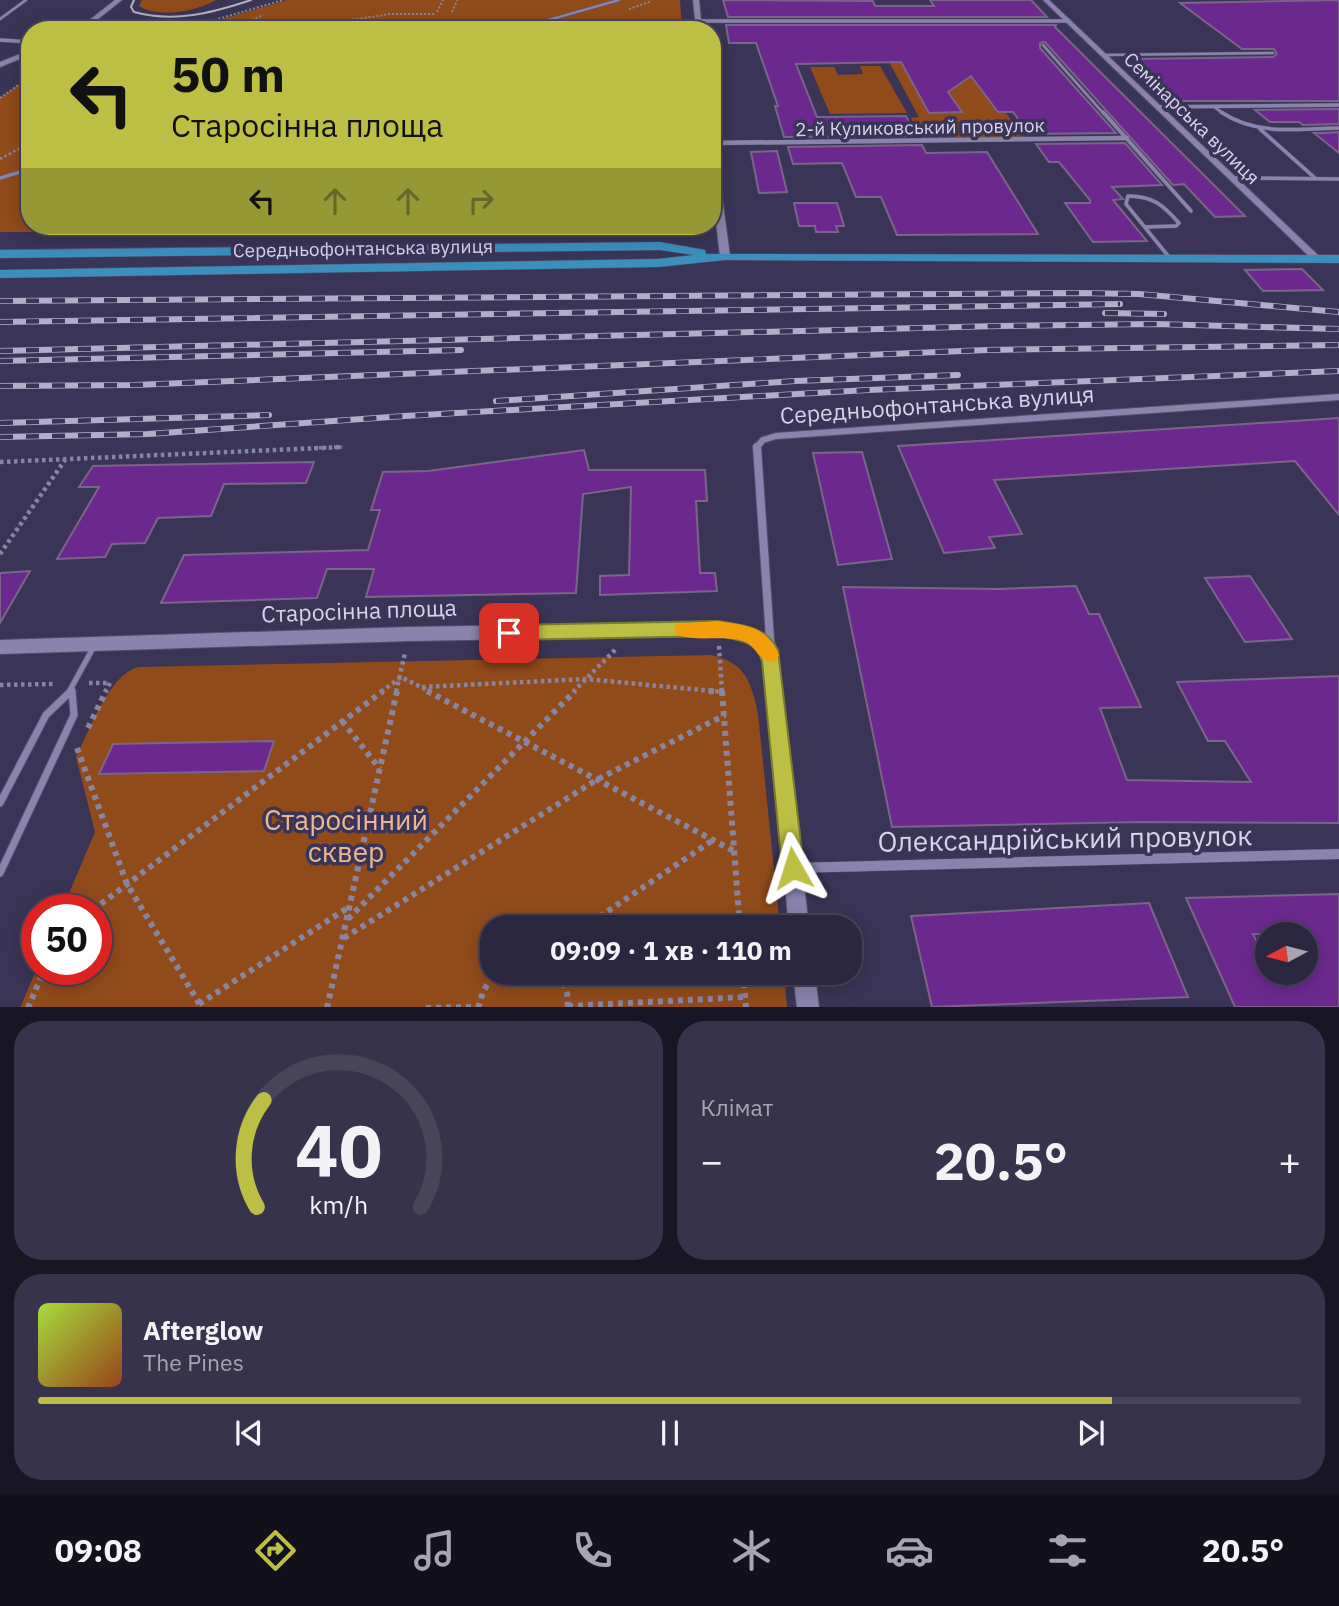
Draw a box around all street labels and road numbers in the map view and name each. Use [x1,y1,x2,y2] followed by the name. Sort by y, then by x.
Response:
[1119,47,1265,189] street label: Семінарська вулиця
[795,113,1045,141] street label: 2-й Куликовський провулок
[233,234,493,262] street label: Середньофонтанська вулиця
[779,378,1095,430] street label: Середньофонтанська вулиця
[261,592,457,628] street label: Старосінна площа
[877,816,1253,860] street label: Олександрійський провулок

